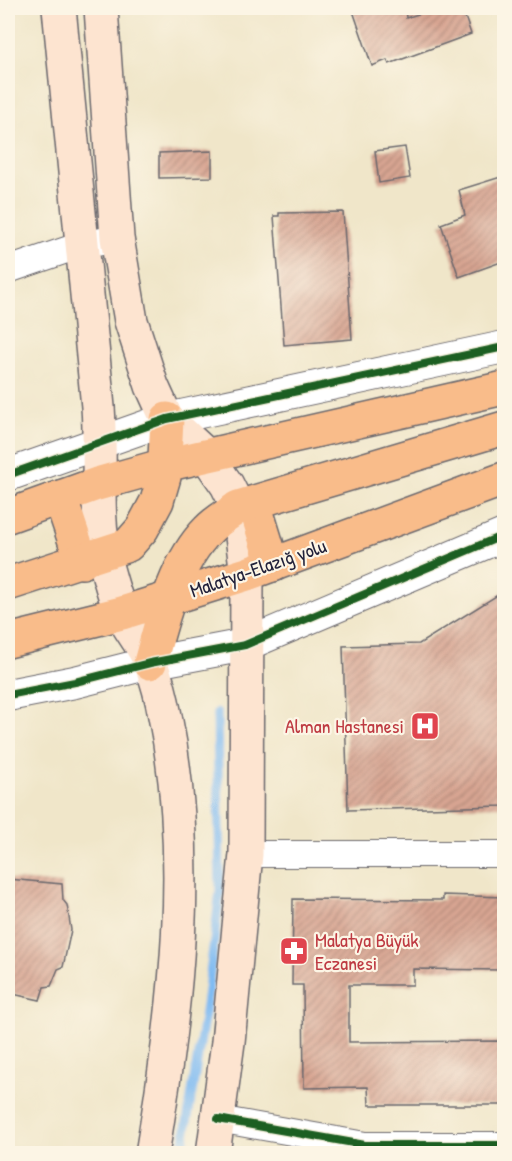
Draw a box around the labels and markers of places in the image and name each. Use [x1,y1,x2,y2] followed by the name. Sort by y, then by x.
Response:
[409,710,441,742] hospital icon: Alman Hastanesi
[285,712,404,739] place label: Alman Hastanesi
[315,926,419,976] place label: Malatya Büyük Eczanesi
[278,935,310,967] pharmacy icon: Malatya Büyük Eczanesi

